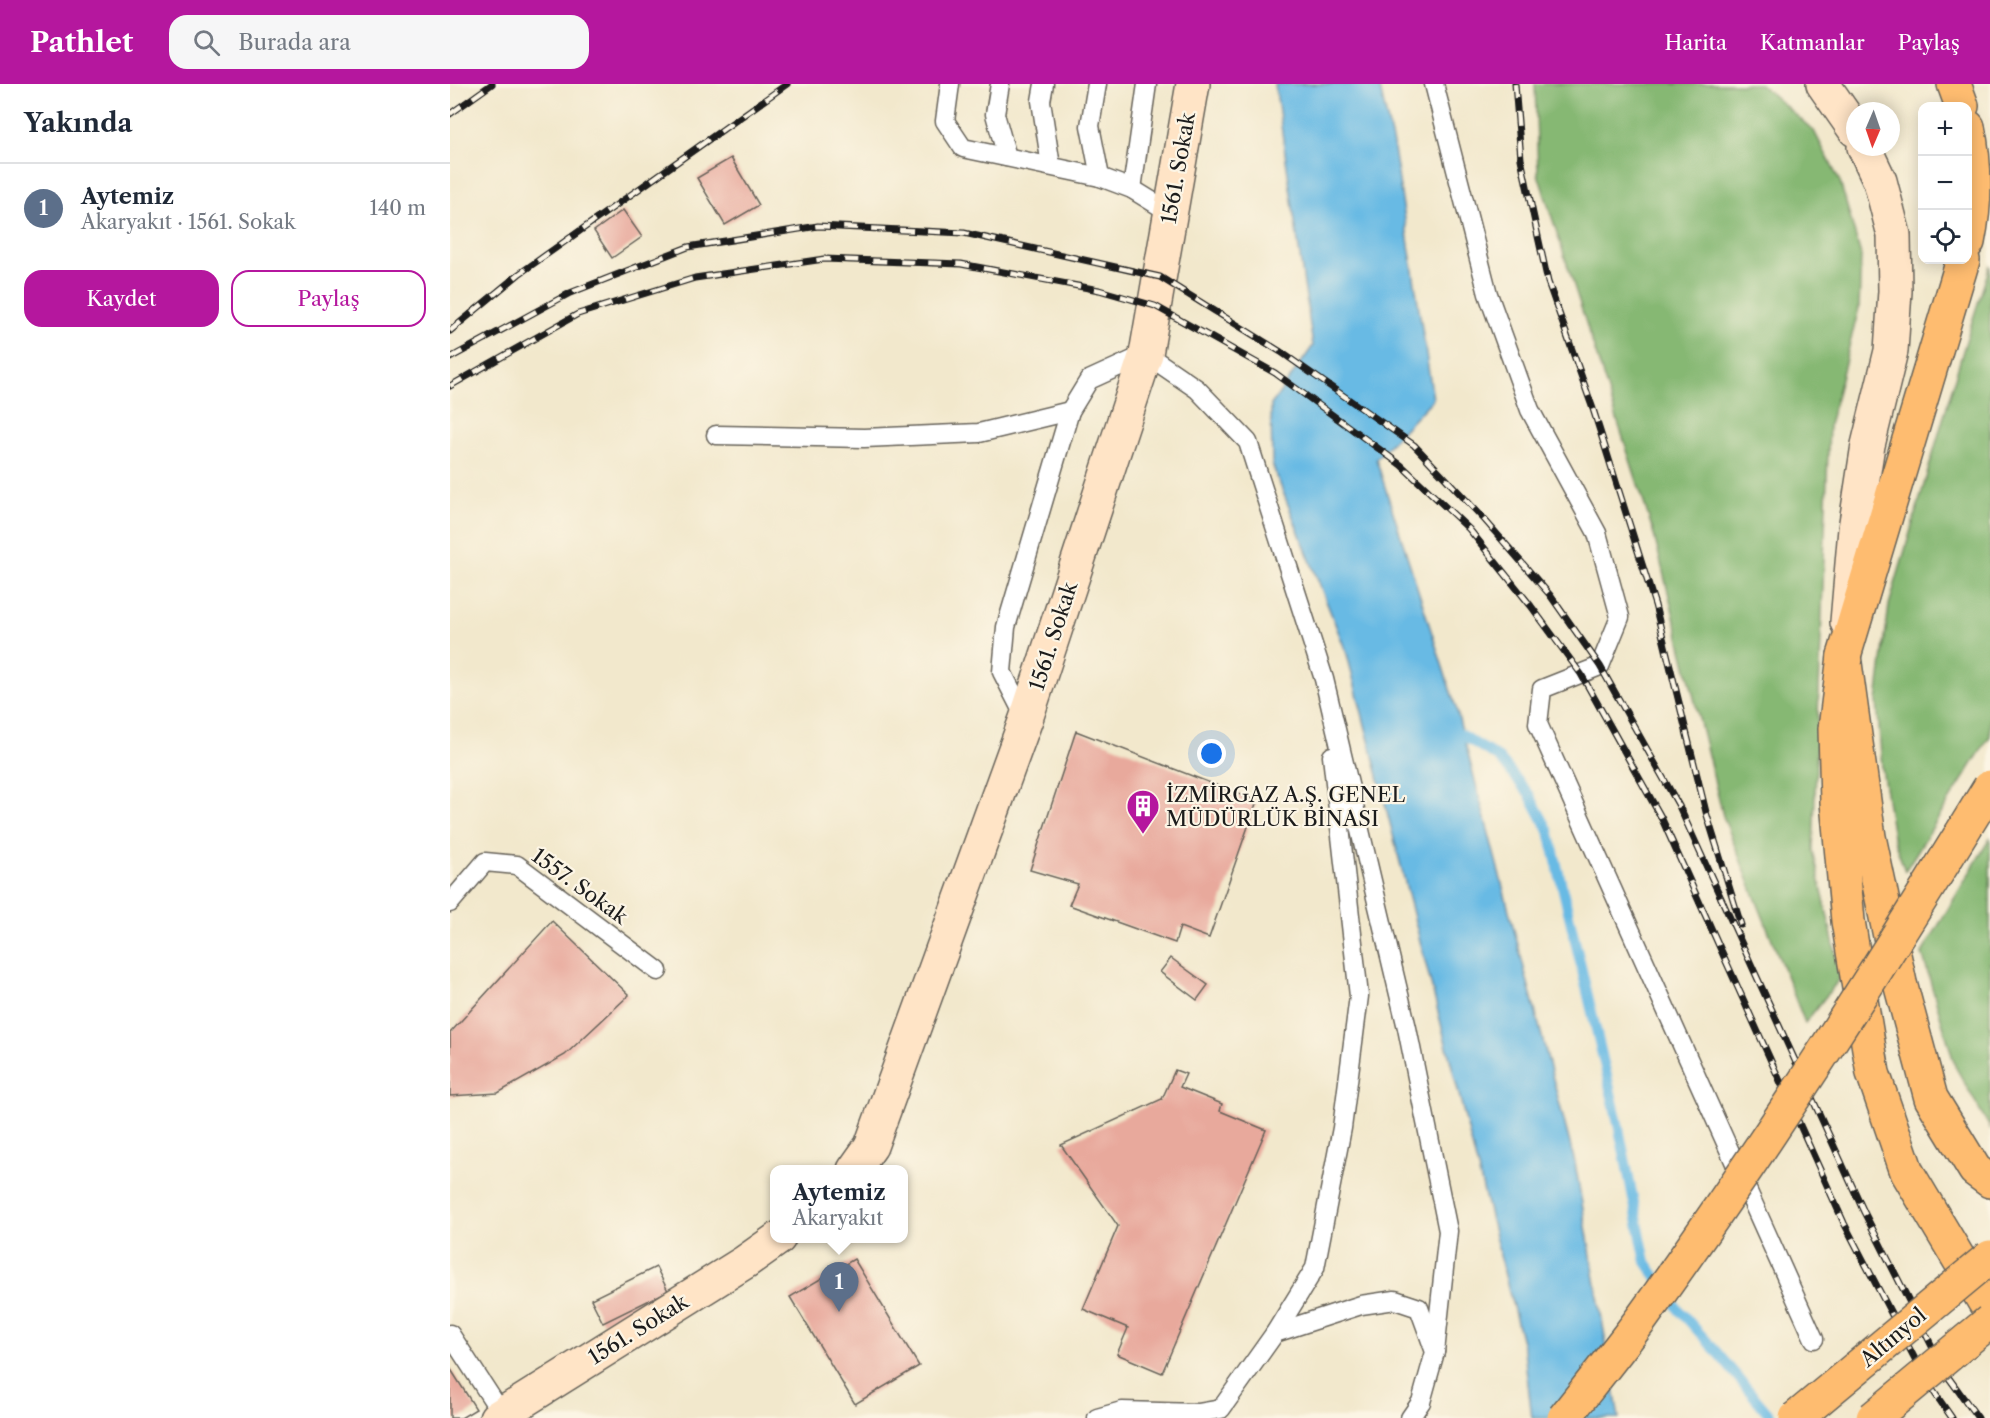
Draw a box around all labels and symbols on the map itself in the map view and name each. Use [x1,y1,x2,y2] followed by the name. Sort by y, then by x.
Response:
[1846,102,1900,156] north arrow
[1156,109,1200,226] street label: 1561. Sokak
[1024,578,1083,694] street label: 1561. Sokak
[1197,739,1226,768] your location
[1166,782,1405,831] place label: İZMİRGAZ A.Ş. GENEL MÜDÜRLÜK BİNASI
[1125,788,1161,835] building icon: İZMİRGAZ A.Ş. GENEL MÜDÜRLÜK BİNASI
[527,843,633,930] street label: 1557. Sokak
[820,1262,858,1312] pin: 1
[584,1288,693,1369] street label: 1561. Sokak
[1854,1302,1931,1372] street label: Altınyol

